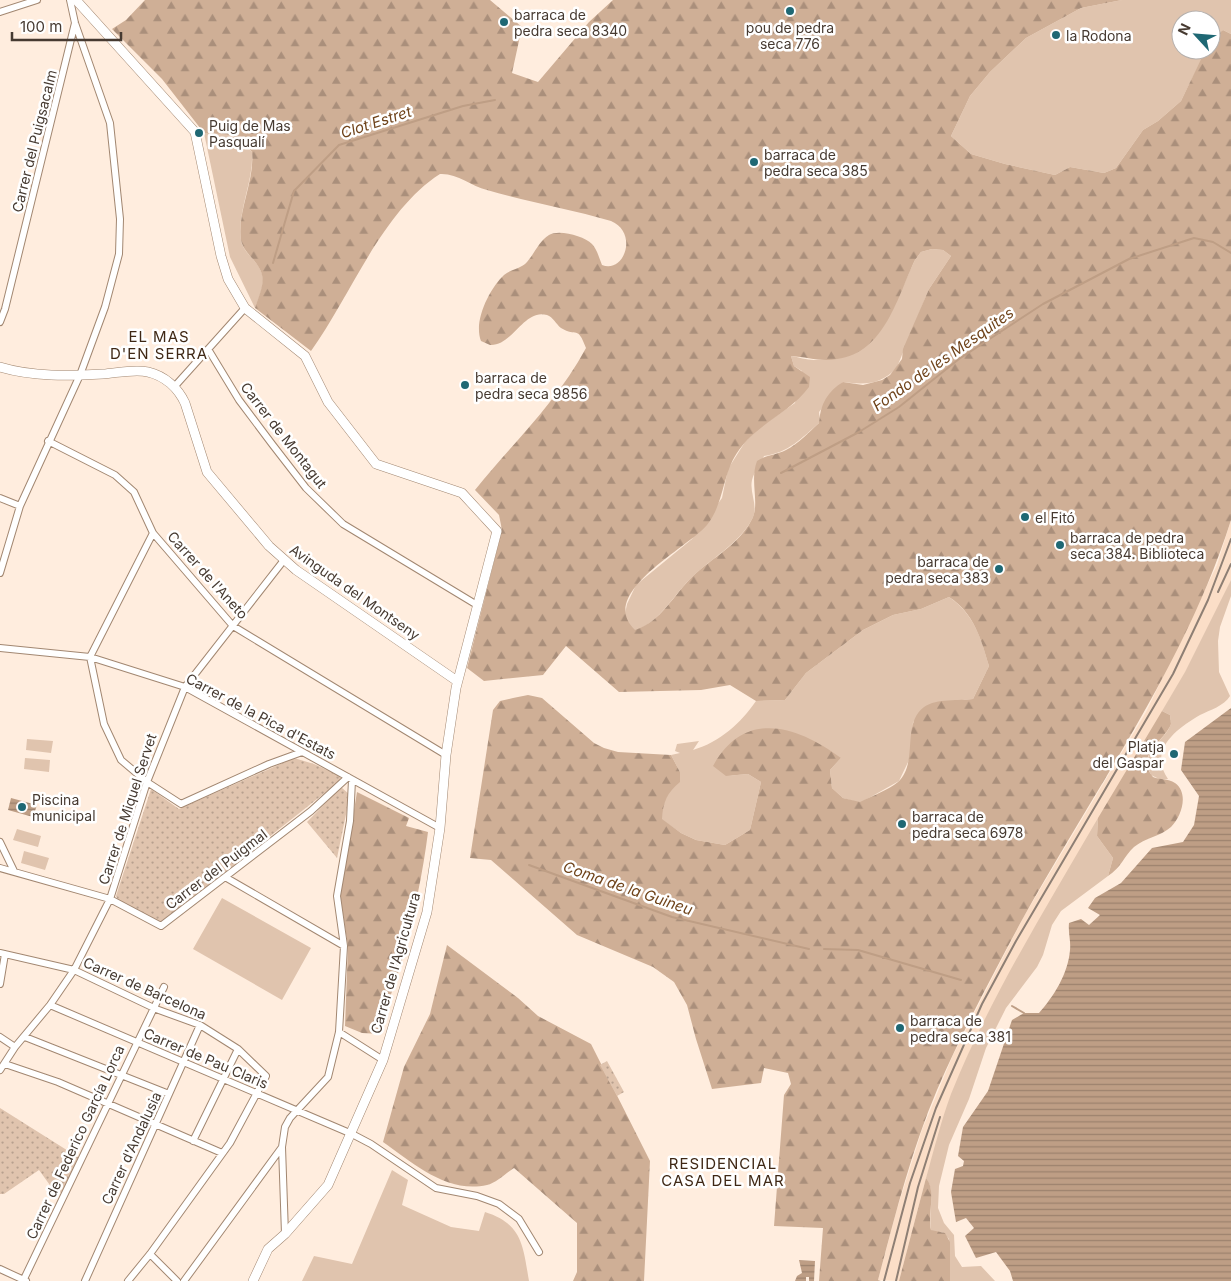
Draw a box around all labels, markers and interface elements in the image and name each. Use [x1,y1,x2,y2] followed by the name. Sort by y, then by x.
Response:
[784,5,796,17] marker: pou de pedra seca 776
[514,6,627,39] place label: barraca de pedra seca 8340
[12,10,121,42] scale bar
[1171,10,1221,60] north arrow
[498,16,510,28] marker: barraca de pedra seca 8340
[20,17,62,36] text: 100 m
[746,19,834,52] place label: pou de pedra seca 776
[1174,21,1194,38] text: N
[1066,27,1132,44] place label: la Rodona
[1050,29,1062,41] marker: la Rodona
[8,68,60,214] street label: Carrer del Puigsacalm
[338,101,415,142] water label: Clot Estret
[209,117,291,150] place label: Puig de Mas Pasqualí
[193,127,205,139] marker: Puig de Mas Pasqualí
[764,146,868,179] place label: barraca de pedra seca 385
[748,156,760,168] marker: barraca de pedra seca 385
[869,303,1017,415] water label: Fondo de les Mesquites
[110,327,208,363] district label: EL MAS D'EN SERRA
[475,369,587,402] place label: barraca de pedra seca 9856
[237,379,331,492] street label: Carrer de Montagut
[459,379,471,391] marker: barraca de pedra seca 9856
[1035,509,1075,526] place label: el Fitó
[1019,511,1031,523] marker: el Fitó
[164,528,252,622] street label: Carrer de l'Aneto
[1070,529,1204,562] place label: barraca de pedra seca 384. Biblioteca
[1054,539,1066,551] marker: barraca de pedra seca 384. Biblioteca
[287,541,423,643] street label: Avinguda del Montseny
[885,553,989,586] place label: barraca de pedra seca 383
[993,563,1005,575] marker: barraca de pedra seca 383
[183,669,339,763] street label: Carrer de la Pica d'Estats
[95,731,160,887] street label: Carrer de Miquel Servet
[1092,738,1164,771] place label: Platja del Gaspar
[1168,748,1180,760] marker: Platja del Gaspar
[32,791,96,824] place label: Piscina municipal
[16,801,28,813] marker: Piscina municipal
[912,808,1023,841] place label: barraca de pedra seca 6978
[896,818,908,830] marker: barraca de pedra seca 6978
[162,825,270,913] street label: Carrer del Puigmal
[561,857,695,919] water label: Coma de la Guineu
[367,890,423,1036] street label: Carrer de l'Agricultura
[81,953,209,1023] street label: Carrer de Barcelona
[910,1012,1011,1045] place label: barraca de pedra seca 381
[894,1022,906,1034] marker: barraca de pedra seca 381
[141,1024,271,1092] street label: Carrer de Pau Claris
[22,1042,128,1242] street label: Carrer de Federico García Lorca
[97,1089,165,1207] street label: Carrer d'Andalusia
[661,1154,785,1190] district label: RESIDENCIAL CASA DEL MAR

